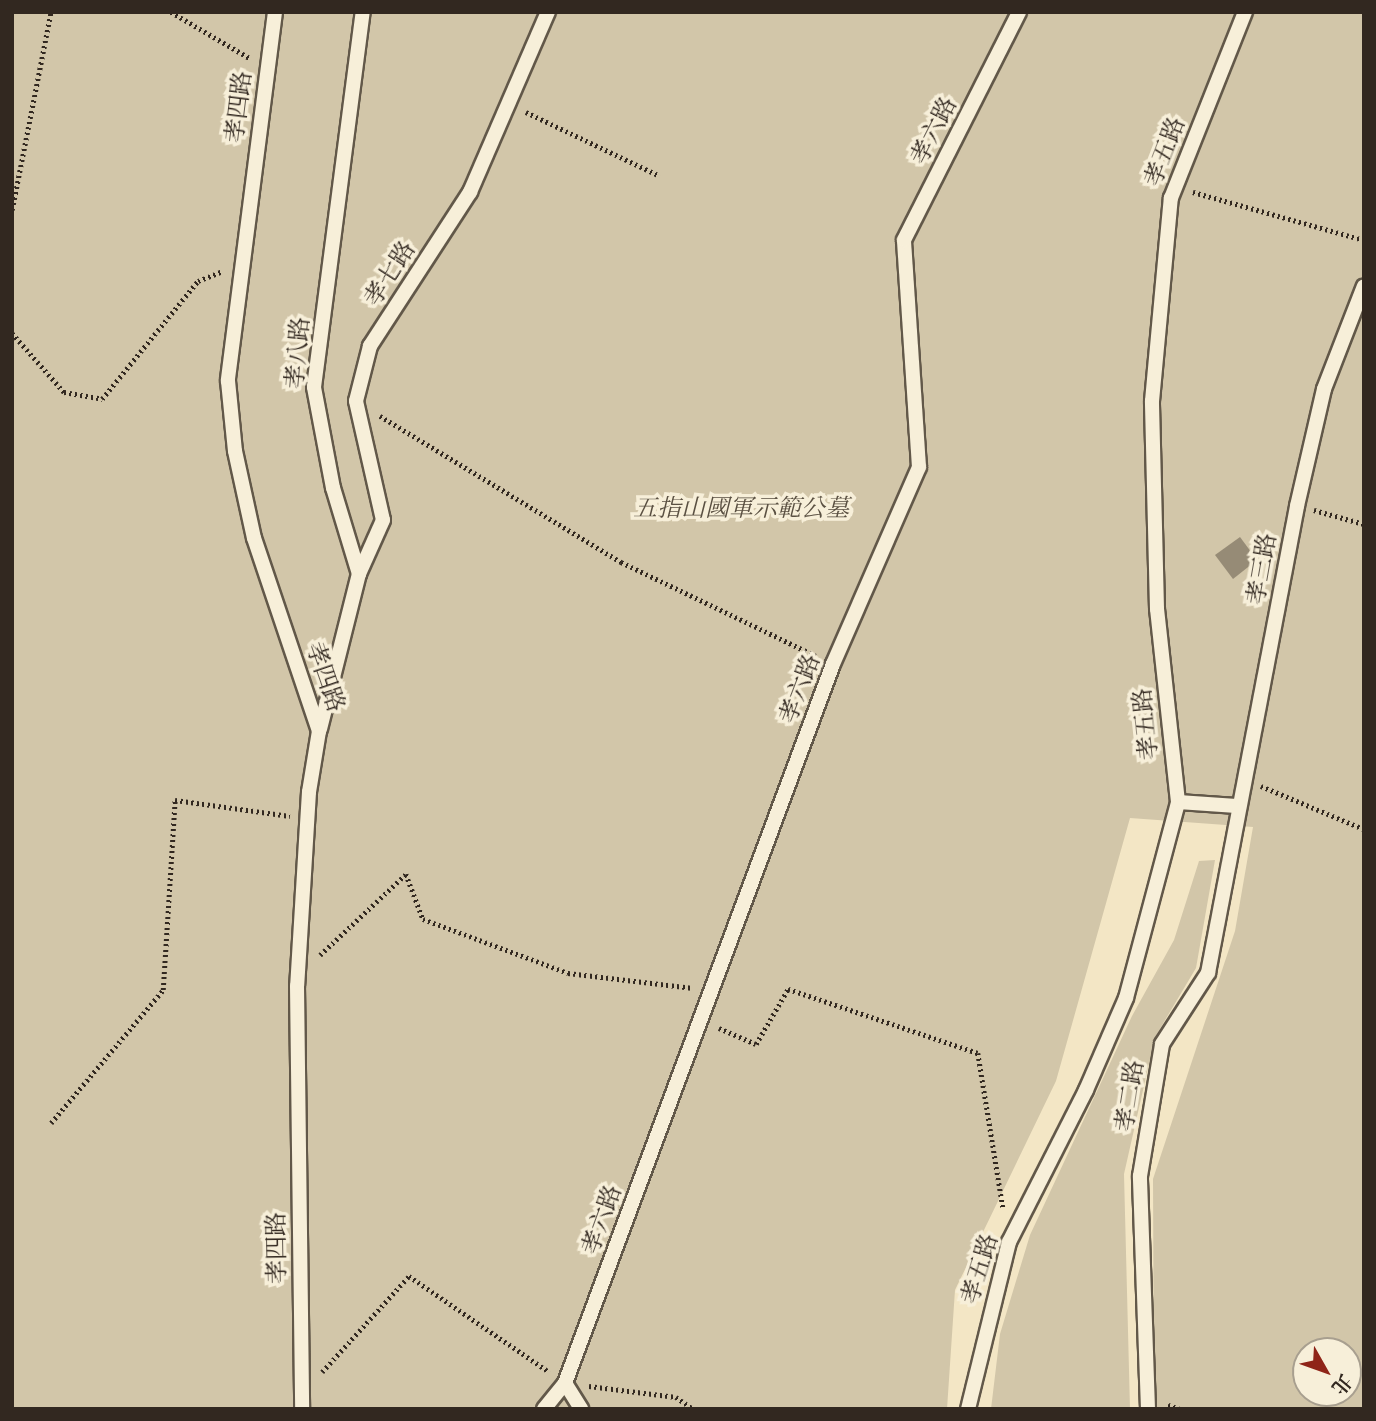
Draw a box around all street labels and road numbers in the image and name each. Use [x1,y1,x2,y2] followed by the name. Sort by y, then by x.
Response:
[220,70,258,144] street label: 孝四路
[905,92,963,170] street label: 孝六路
[1139,113,1191,191] street label: 孝五路
[358,236,422,312] street label: 孝七路
[281,316,315,390] street label: 孝八路
[1242,531,1282,607] street label: 孝三路
[300,638,350,716] street label: 孝四路
[774,650,826,728] street label: 孝六路
[1128,687,1164,761] street label: 孝五路
[1110,1058,1150,1134] street label: 孝二路
[576,1181,628,1259] street label: 孝六路
[262,1212,292,1284] street label: 孝四路
[956,1230,1004,1308] street label: 孝五路

